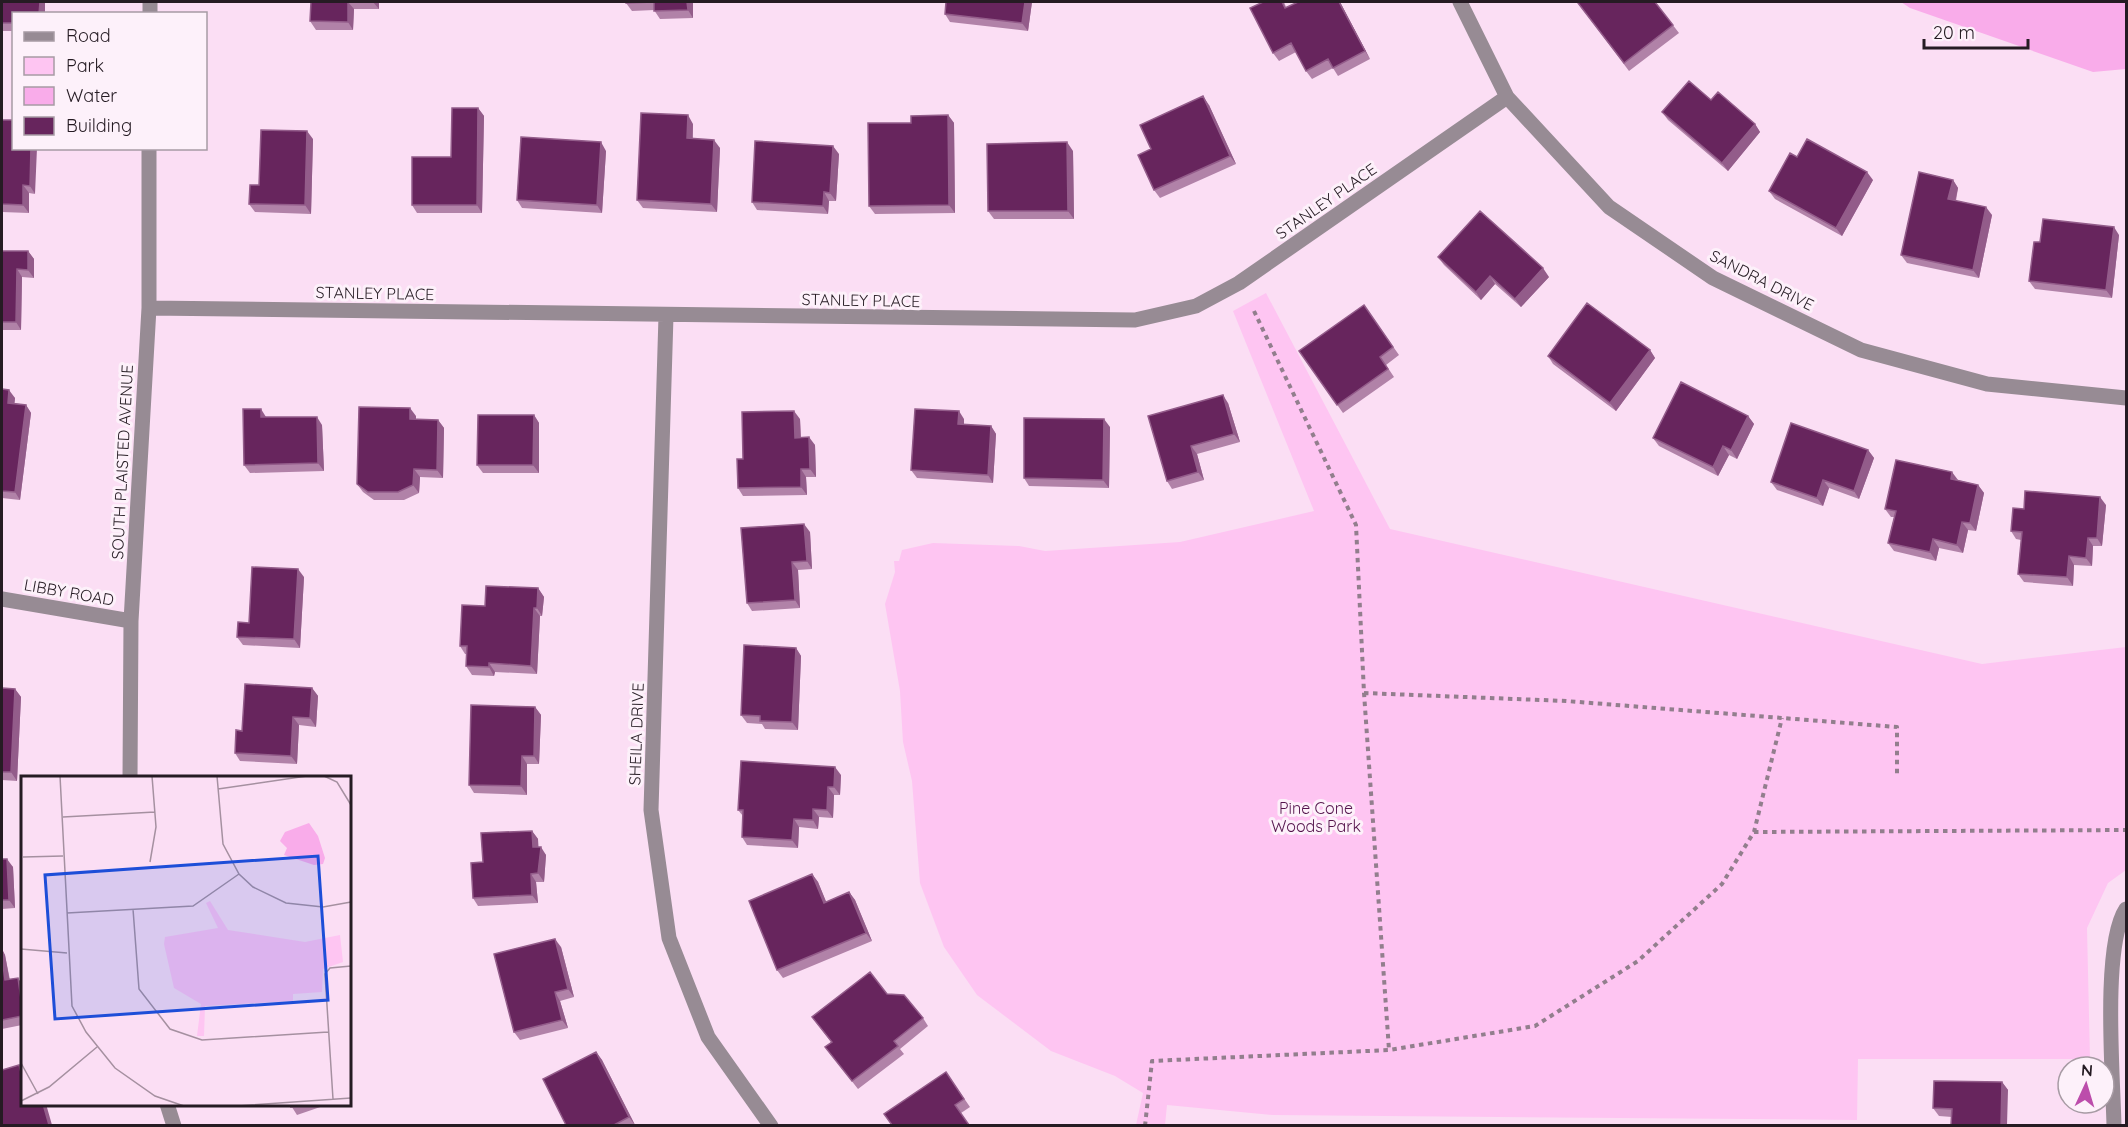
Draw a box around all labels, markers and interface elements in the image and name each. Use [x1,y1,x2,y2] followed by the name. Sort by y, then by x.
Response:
[12,12,207,150] legend
[1924,12,2028,50] scale bar
[1933,21,1975,44] text: 20 m
[66,24,111,47] text: Road
[66,54,104,77] text: Park
[66,84,117,107] text: Water
[66,114,132,137] text: Building
[1272,159,1380,243] street label: STANLEY PLACE
[1707,245,1817,315] street label: SANDRA DRIVE
[316,282,434,304] street label: STANLEY PLACE
[802,289,920,311] street label: STANLEY PLACE
[107,364,137,560] street label: SOUTH PLAISTED AVENUE
[23,574,115,610] street label: LIBBY ROAD
[624,682,648,786] street label: SHEILA DRIVE
[21,776,351,1106] inset map
[1271,798,1361,836] park label: Pine Cone Woods Park
[2056,1055,2116,1115] north arrow
[2080,1060,2094,1080] text: N

